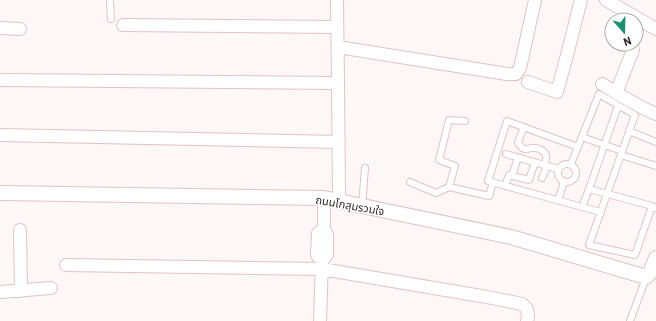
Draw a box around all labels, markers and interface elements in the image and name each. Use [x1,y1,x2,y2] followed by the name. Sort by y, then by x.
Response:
[604,12,644,52] north arrow
[622,35,633,49] text: N
[315,193,385,218] street label: ถนนโกสุมรวมใจ

